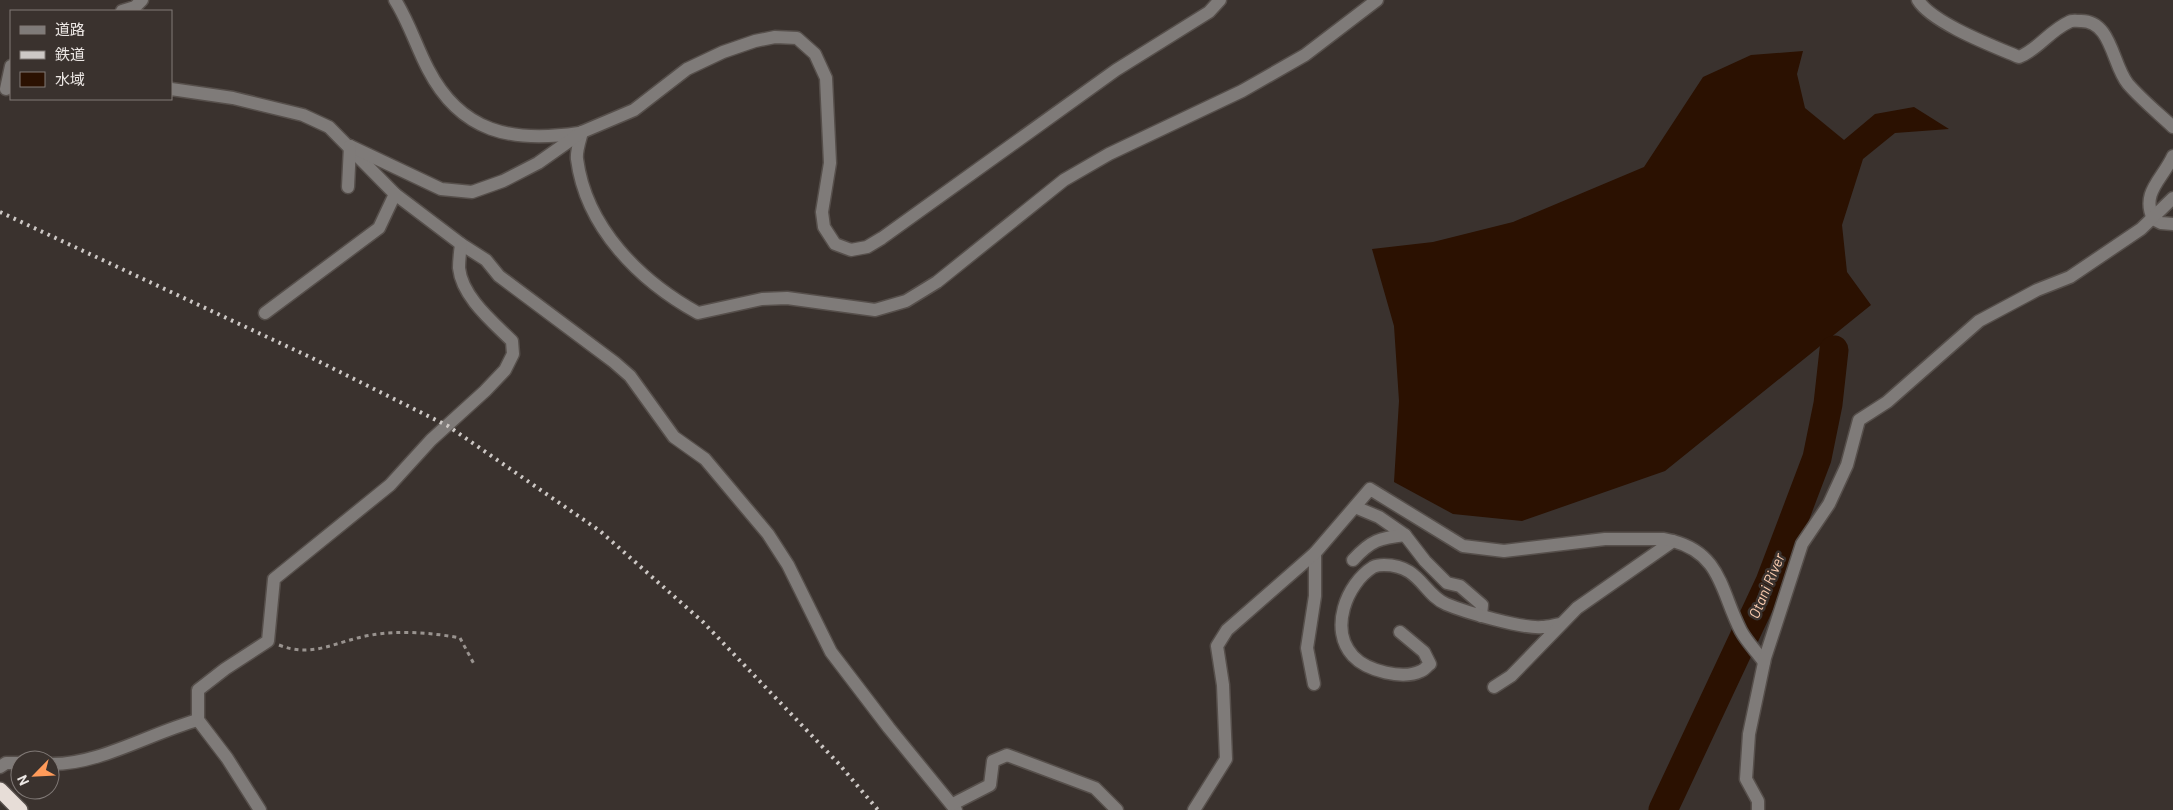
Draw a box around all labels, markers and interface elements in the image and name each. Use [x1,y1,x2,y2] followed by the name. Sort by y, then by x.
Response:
[10,10,172,100] legend
[55,20,85,38] text: 道路
[55,45,85,63] text: 鉄道
[55,70,85,88] text: 水域
[1744,550,1788,621] water label: Otani River
[10,750,60,800] north arrow
[13,773,32,788] text: N

